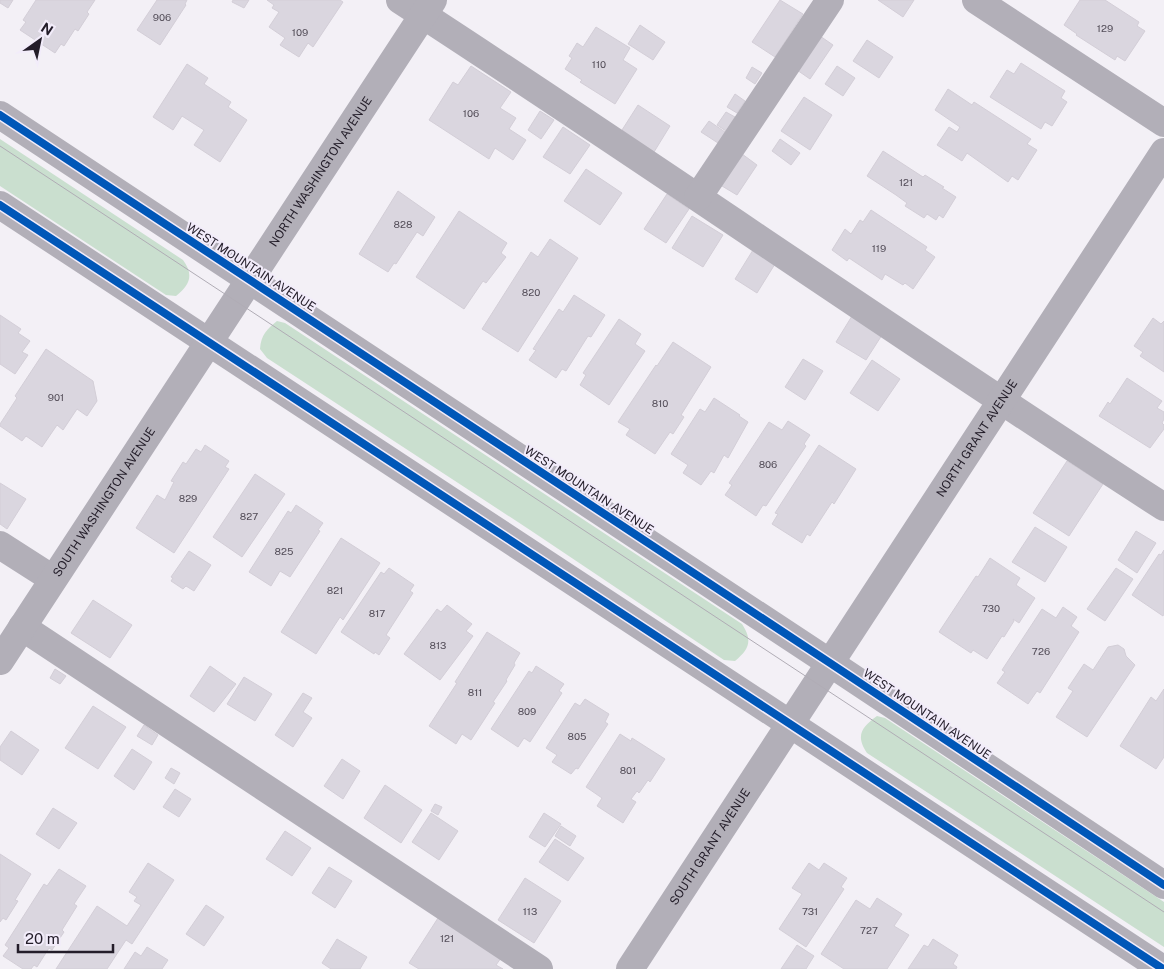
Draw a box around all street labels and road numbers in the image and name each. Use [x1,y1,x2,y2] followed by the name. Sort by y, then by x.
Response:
[266,94,375,249] street label: NORTH WASHINGTON AVENUE
[184,220,318,314] street label: WEST MOUNTAIN AVENUE
[933,377,1020,500] street label: NORTH GRANT AVENUE
[50,425,158,579] street label: SOUTH WASHINGTON AVENUE
[522,443,656,537] street label: WEST MOUNTAIN AVENUE
[860,666,994,762] street label: WEST MOUNTAIN AVENUE
[667,786,753,908] street label: SOUTH GRANT AVENUE

